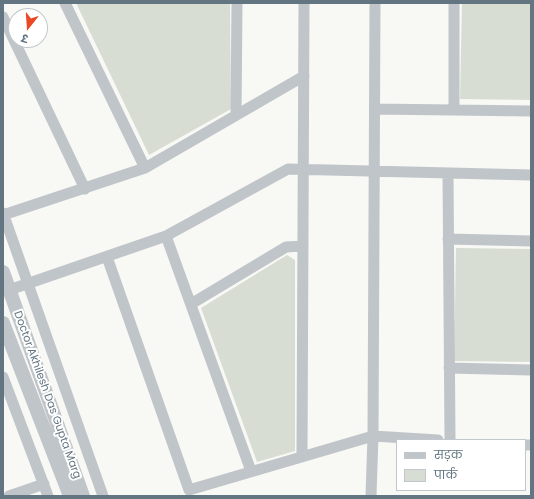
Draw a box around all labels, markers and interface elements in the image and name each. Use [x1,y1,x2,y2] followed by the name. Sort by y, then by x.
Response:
[8,8,48,48] north arrow
[19,30,30,47] text: उ
[10,309,84,481] street label: Doctor Akhilesh Das Gupta Marg
[396,439,526,491] legend
[434,446,463,463] text: सड़क
[434,466,457,483] text: पार्क

